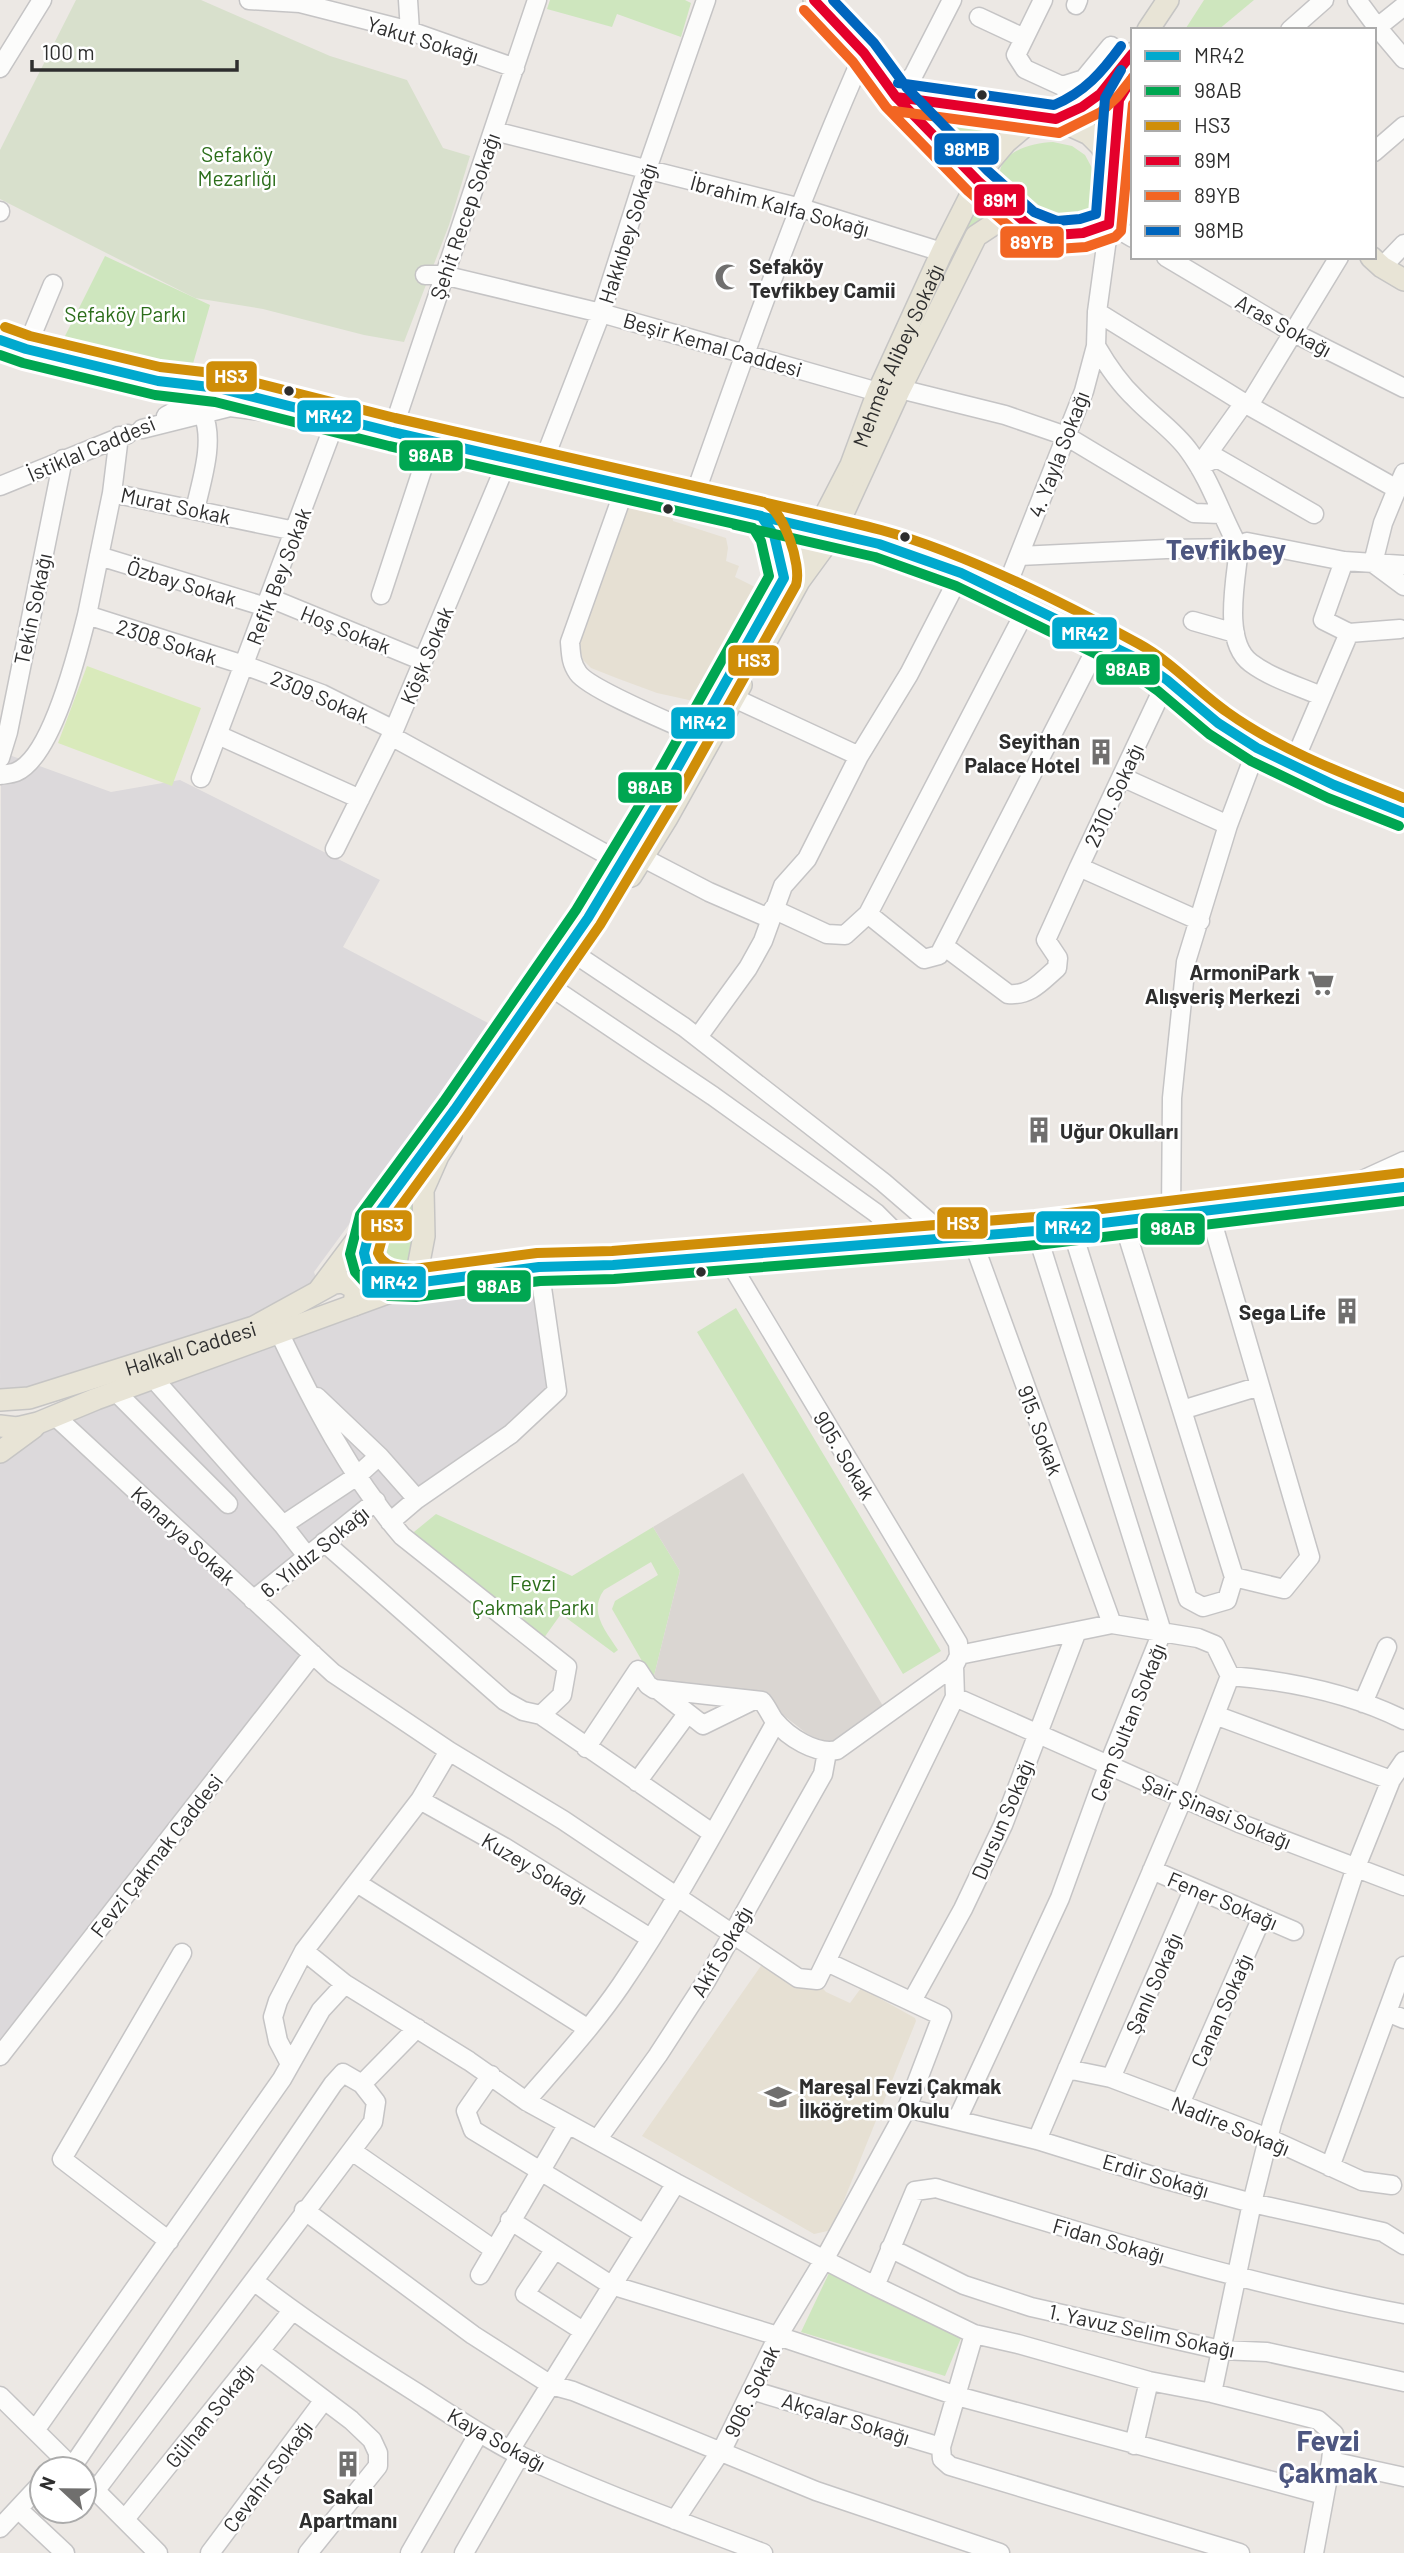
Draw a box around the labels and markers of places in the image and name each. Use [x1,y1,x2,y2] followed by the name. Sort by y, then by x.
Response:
[975,88,989,102] unlabelled marker
[749,253,896,302] place label: Sefaköy Tevfikbey Camii
[713,262,743,292] mosque icon: Sefaköy Tevfikbey Camii
[282,384,296,398] unlabelled marker
[661,502,675,516] unlabelled marker
[898,530,912,544] unlabelled marker
[964,728,1080,777] place label: Seyithan Palace Hotel
[1086,737,1116,767] building icon: Seyithan Palace Hotel
[1145,959,1300,1008] place label: ArmoniPark Alışveriş Merkezi
[1306,968,1336,998] supermarket icon: ArmoniPark Alışveriş Merkezi
[1024,1115,1054,1145] building icon: Uğur Okulları
[1060,1118,1179,1143] place label: Uğur Okulları
[694,1265,708,1279] unlabelled marker
[1332,1296,1362,1326] building icon: Sega Life
[1239,1299,1326,1324] place label: Sega Life
[799,2073,1002,2122] place label: Mareşal Fevzi Çakmak İlköğretim Okulu
[763,2082,793,2112] school or university icon: Mareşal Fevzi Çakmak İlköğretim Okulu
[333,2449,363,2479] building icon: Sakal Apartmanı
[299,2483,397,2532] place label: Sakal Apartmanı

